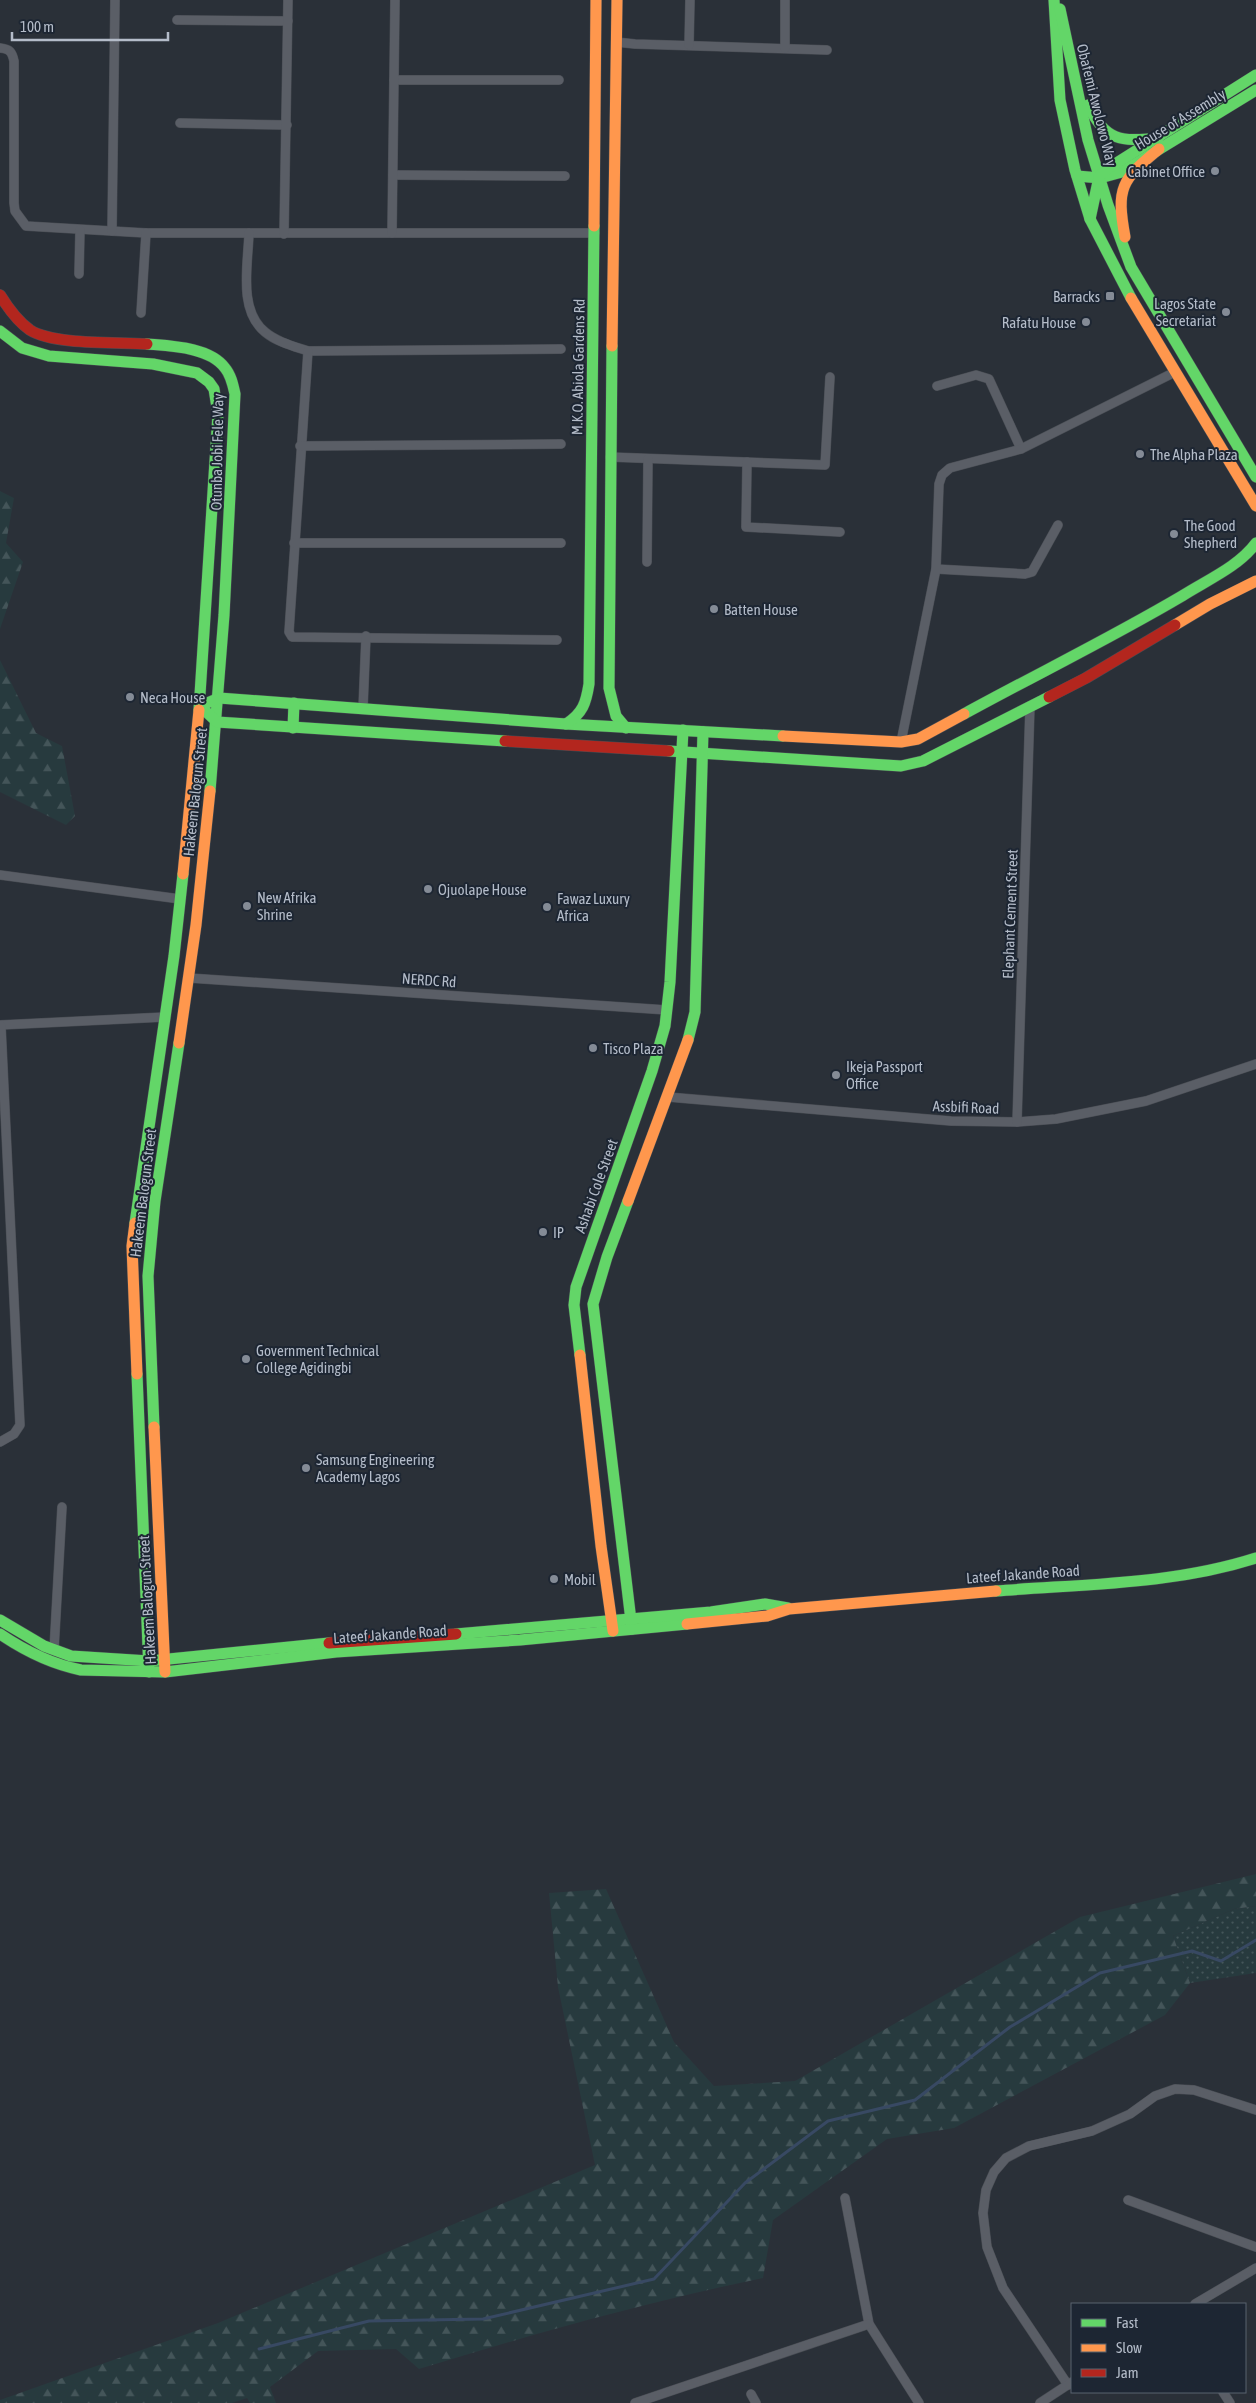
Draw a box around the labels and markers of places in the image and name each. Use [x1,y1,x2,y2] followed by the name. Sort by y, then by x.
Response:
[1128,163,1205,180] place label: Cabinet Office
[1209,165,1221,177] marker: Cabinet Office
[1053,288,1100,305] place label: Barracks
[1104,290,1116,302] marker: Barracks
[1154,295,1216,329] place label: Lagos State Secretariat
[1220,306,1232,318] marker: Lagos State Secretariat
[1002,314,1076,331] place label: Rafatu House
[1080,316,1092,328] marker: Rafatu House
[1150,446,1238,463] place label: The Alpha Plaza
[1134,448,1146,460] marker: The Alpha Plaza
[1184,517,1237,551] place label: The Good Shepherd
[1168,528,1180,540] marker: The Good Shepherd
[724,601,798,618] place label: Batten House
[708,603,720,615] marker: Batten House
[140,689,205,706] place label: Neca House
[124,691,136,703] marker: Neca House
[438,881,527,898] place label: Ojuolape House
[422,883,434,895] marker: Ojuolape House
[257,889,316,923] place label: New Afrika Shrine
[557,890,630,924] place label: Fawaz Luxury Africa
[241,900,253,912] marker: New Afrika Shrine
[541,901,553,913] marker: Fawaz Luxury Africa
[603,1040,663,1057] place label: Tisco Plaza
[587,1042,599,1054] marker: Tisco Plaza
[846,1058,923,1092] place label: Ikeja Passport Office
[830,1069,842,1081] marker: Ikeja Passport Office
[553,1224,564,1241] place label: IP
[537,1226,549,1238] marker: IP
[256,1342,379,1376] place label: Government Technical College Agidingbi
[240,1353,252,1365] marker: Government Technical College Agidingbi
[316,1451,435,1485] place label: Samsung Engineering Academy Lagos
[300,1462,312,1474] marker: Samsung Engineering Academy Lagos
[564,1571,596,1588] place label: Mobil
[548,1573,560,1585] marker: Mobil

